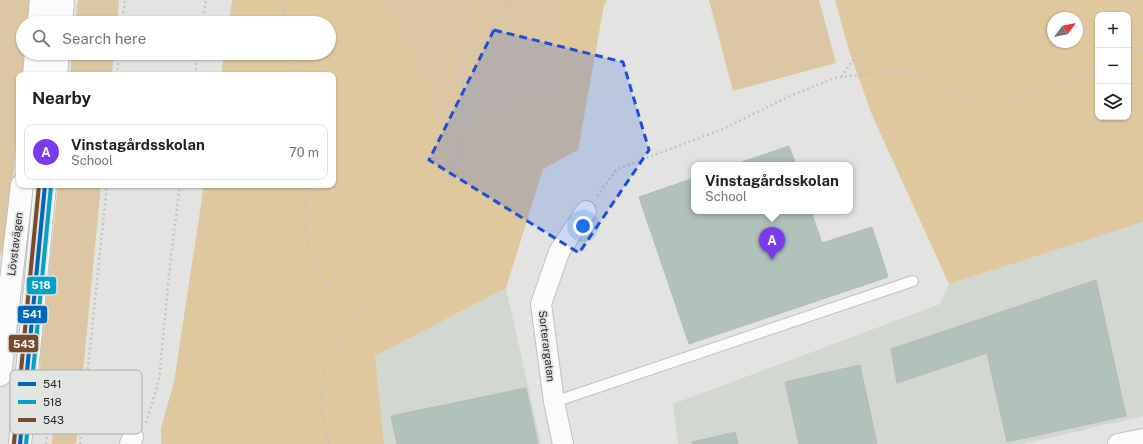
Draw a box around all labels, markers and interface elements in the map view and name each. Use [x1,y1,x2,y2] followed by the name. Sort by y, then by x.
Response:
[1047,12,1083,48] north arrow
[1095,12,1131,120] map controls
[1095,12,1131,48] button: +
[16,16,336,60] search box
[30,27,52,49] icon: search
[62,30,146,47] text: Search here
[1095,48,1131,84] button: −
[1095,84,1131,120] button: layers
[32,88,91,108] text: Nearby
[71,136,205,153] text: Vinstagårdsskolan
[41,145,51,160] text: A
[289,145,319,160] text: 70 m
[71,153,113,168] text: School
[691,162,853,214] popup
[705,172,839,189] text: Vinstagårdsskolan
[705,189,747,204] text: School
[5,211,25,277] street label: Lövstavägen
[573,216,593,236] your location
[759,227,785,260] pin: A
[26,276,57,295] line badge: 518
[31,279,51,291] text: 518
[17,305,48,324] line badge: 541
[22,308,42,320] text: 541
[537,310,557,382] street label: Sorterargatan
[8,334,39,353] line badge: 543
[13,338,35,350] text: 543
[10,370,142,434] legend
[43,378,61,390] text: 541
[43,396,62,408] text: 518
[43,414,64,426] text: 543

